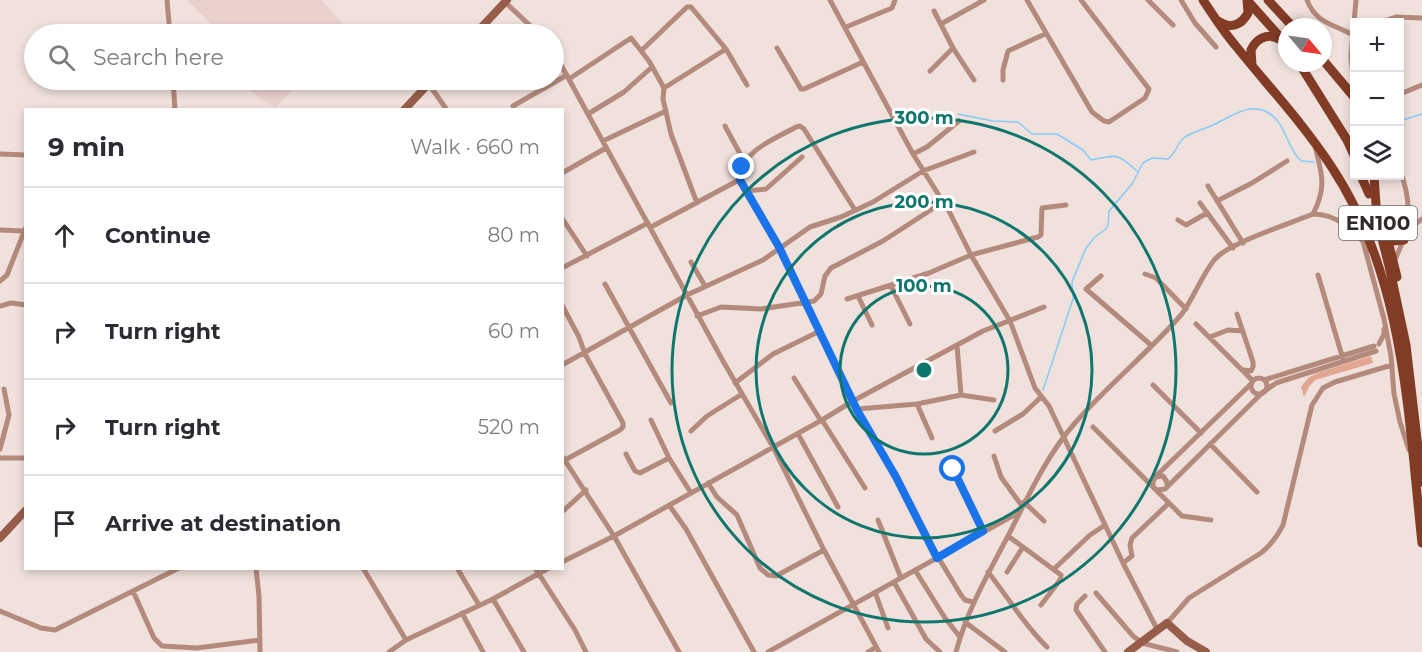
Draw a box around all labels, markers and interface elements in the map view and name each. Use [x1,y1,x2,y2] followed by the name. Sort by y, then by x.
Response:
[1278,18,1332,72] north arrow
[1350,18,1404,180] map controls
[1350,18,1404,72] button: +
[24,24,564,90] search box
[45,41,78,74] icon: search
[93,44,224,71] text: Search here
[1350,72,1404,126] button: −
[893,107,954,129] text: 300 m
[1350,126,1404,180] button: layers
[48,131,125,163] text: 9 min
[410,135,540,159] text: Walk · 660 m
[728,153,754,179] route end
[894,191,954,213] text: 200 m
[1339,206,1417,240] road number: EN100
[48,219,81,252] icon: ahead
[105,222,211,249] text: Continue
[488,223,540,247] text: 80 m
[896,275,952,297] text: 100 m
[48,315,81,348] icon: right
[105,318,220,345] text: Turn right
[488,319,540,343] text: 60 m
[914,360,934,380] centre of rings
[48,411,81,444] icon: right
[105,414,220,441] text: Turn right
[478,415,540,439] text: 520 m
[939,455,965,481] route start
[48,507,81,540] icon: arrive
[105,510,341,537] text: Arrive at destination

